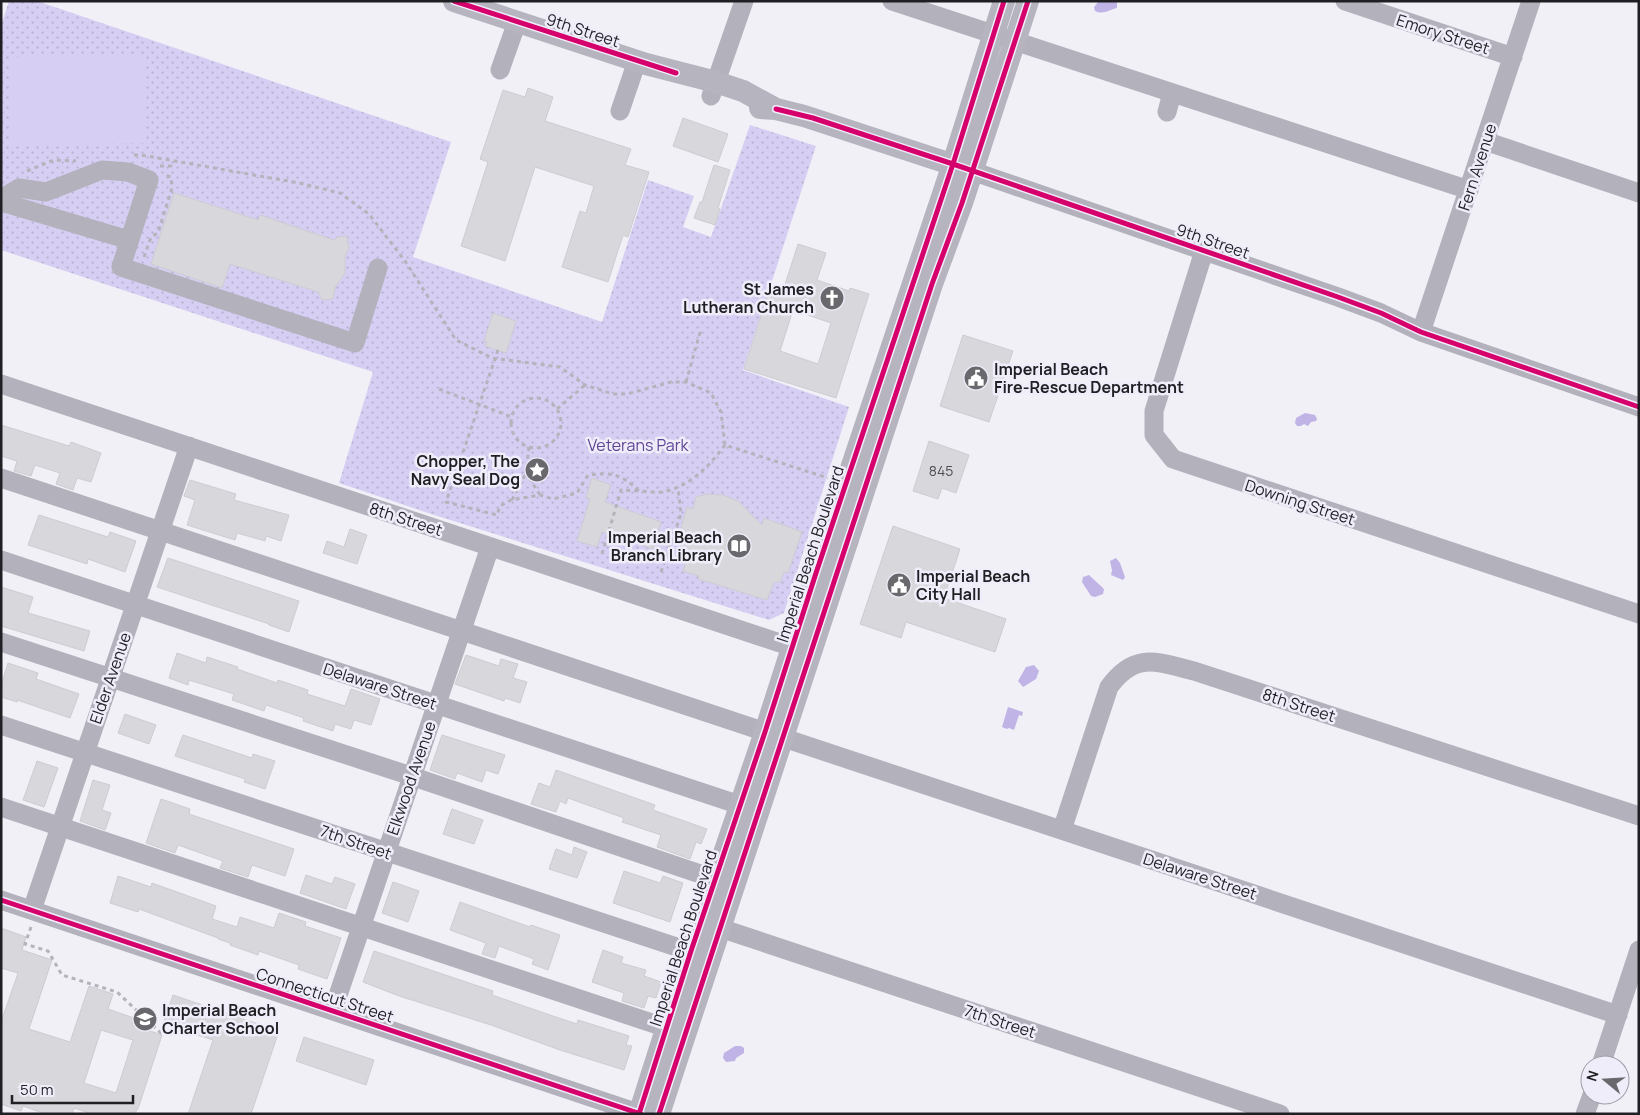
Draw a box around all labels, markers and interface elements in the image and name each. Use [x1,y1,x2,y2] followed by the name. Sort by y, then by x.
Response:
[543,8,623,52] street label: 9th Street
[1394,9,1492,59] street label: Emory Street
[1453,121,1501,213] street label: Fern Avenue
[1173,218,1253,264] street label: 9th Street
[683,278,814,318] place label: St James Lutheran Church
[819,285,845,311] church icon: St James Lutheran Church
[994,358,1184,398] place label: Imperial Beach Fire-Rescue Department
[963,365,989,391] public building icon: Imperial Beach Fire-Rescue Department
[588,434,689,456] park label: Veterans Park
[411,450,520,490] place label: Chopper, The Navy Seal Dog
[524,457,550,483] place icon: Chopper, The Navy Seal Dog
[929,461,953,480] house number: 845
[771,463,849,645] street label: Imperial Beach Boulevard
[1242,474,1358,530] street label: Downing Street
[367,497,445,541] street label: 8th Street
[608,526,722,566] place label: Imperial Beach Branch Library
[726,533,752,559] library icon: Imperial Beach Branch Library
[916,565,1030,605] place label: Imperial Beach City Hall
[886,572,912,598] public building icon: Imperial Beach City Hall
[84,629,136,727] street label: Elder Avenue
[320,657,440,715] street label: Delaware Street
[1260,683,1338,727] street label: 8th Street
[381,718,441,838] street label: Elkwood Avenue
[317,820,395,864] street label: 7th Street
[644,847,722,1029] street label: Imperial Beach Boulevard
[1140,847,1260,905] street label: Delaware Street
[254,962,396,1028] street label: Connecticut Street
[162,999,279,1039] place label: Imperial Beach Charter School
[961,999,1039,1043] street label: 7th Street
[132,1006,158,1032] school or university icon: Imperial Beach Charter School
[1580,1055,1630,1105] north arrow
[1582,1068,1603,1084] text: N
[12,1072,134,1104] scale bar
[20,1079,54,1100] text: 50 m

